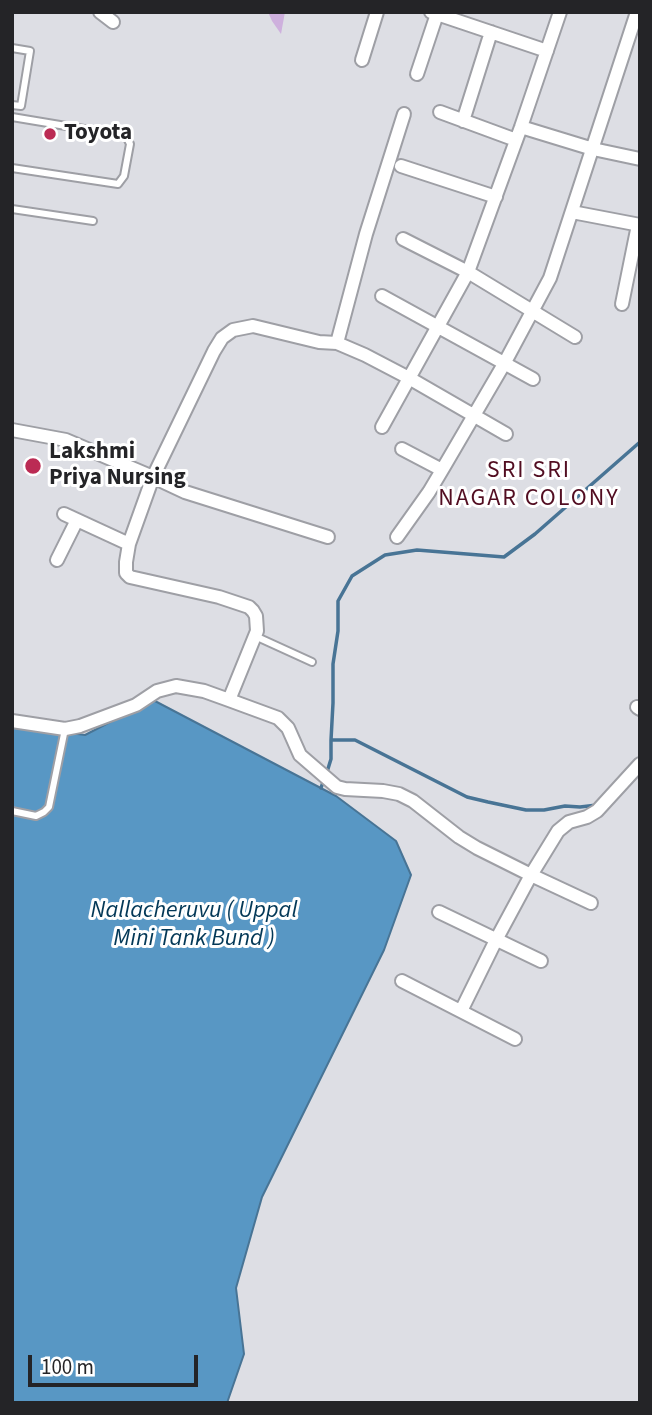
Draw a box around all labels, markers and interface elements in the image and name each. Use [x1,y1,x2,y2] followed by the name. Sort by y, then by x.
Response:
[64,120,132,148] place label: Toyota
[42,126,58,142] marker: Toyota
[49,439,186,493] place label: Lakshmi Priya Nursing
[23,456,43,476] marker: Lakshmi Priya Nursing
[440,458,618,514] district label: SRI SRI NAGAR COLONY
[91,898,297,954] water label: Nallacheruvu ( Uppal Mini Tank Bund )
[32,1342,201,1386] scale bar
[41,1352,94,1382] text: 100 m

